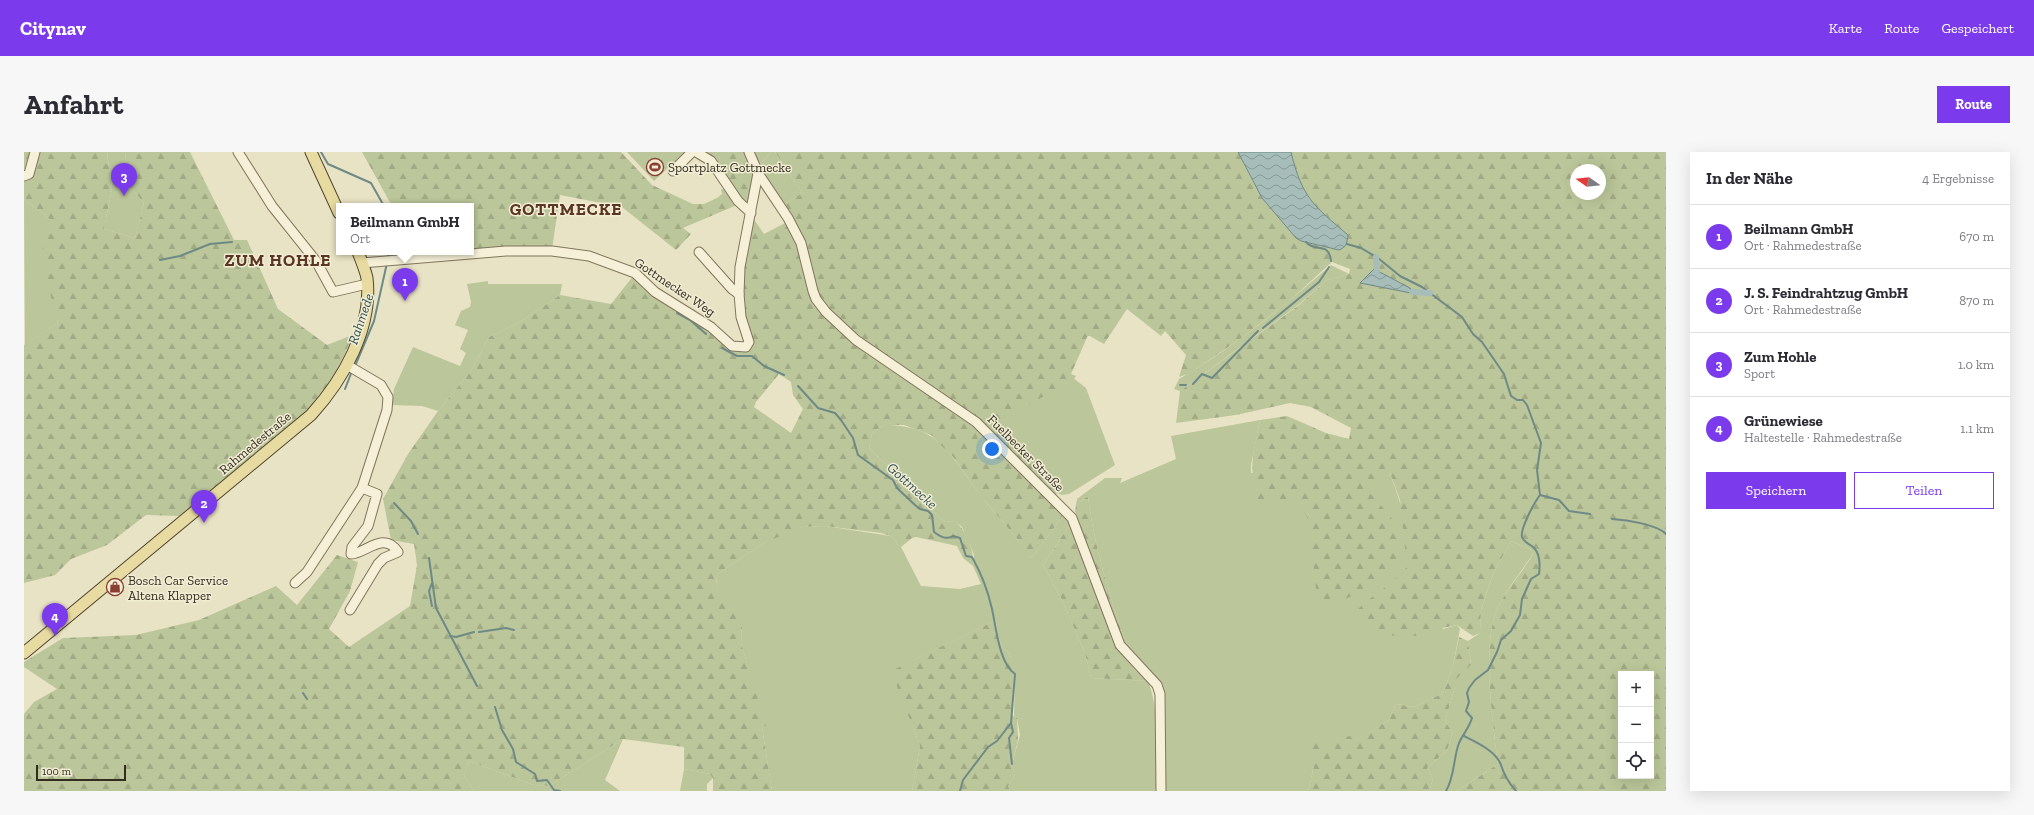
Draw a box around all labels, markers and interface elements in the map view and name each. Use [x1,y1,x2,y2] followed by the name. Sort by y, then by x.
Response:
[20,17,86,40] text: Citynav
[1829,20,1862,37] text: Karte
[1884,20,1919,37] text: Route
[1941,20,2014,37] text: Gespeichert
[1937,86,2010,123] button: Route
[24,88,123,121] text: Anfahrt
[645,157,665,177] sports icon: Sportplatz Gottmecke
[668,160,791,175] place label: Sportplatz Gottmecke
[111,163,137,196] pin: 3
[1570,164,1606,200] north arrow
[1706,168,1793,188] text: In der Nähe
[1922,171,1994,186] text: 4 Ergebnisse
[510,199,622,219] district label: GOTTMECKE
[336,203,474,255] popup
[350,213,460,231] text: Beilmann GmbH
[1744,220,1853,238] text: Beilmann GmbH
[1716,229,1722,244] text: 1
[1959,229,1994,244] text: 670 m
[350,231,370,246] text: Ort
[1744,238,1862,253] text: Ort · Rahmedestraße
[225,250,331,270] district label: ZUM HOHLE
[632,255,718,319] street label: Gottmecker Weg
[392,268,418,301] pin: 1
[1744,284,1908,302] text: J. S. Feindrahtzug GmbH
[344,291,378,347] water label: Rahmede
[1716,293,1722,308] text: 2
[1959,293,1994,308] text: 870 m
[1744,302,1862,317] text: Ort · Rahmedestraße
[1744,348,1817,366] text: Zum Hohle
[1716,357,1722,372] text: 3
[1958,357,1994,372] text: 1.0 km
[1744,366,1775,381] text: Sport
[216,409,294,477] street label: Rahmedestraße
[985,412,1067,494] street label: Fuelbecker Straße
[1744,412,1823,430] text: Grünewiese
[1715,421,1723,436] text: 4
[1960,421,1994,436] text: 1.1 km
[1744,430,1902,445] text: Haltestelle · Rahmedestraße
[982,439,1002,459] your location
[884,459,940,513] water label: Gottmecke
[1706,472,1846,509] button: Speichern
[1854,472,1994,509] button: Teilen
[191,490,217,523] pin: 2
[128,573,228,603] place label: Bosch Car Service Altena Klapper
[105,577,125,597] shop icon: Bosch Car Service Altena Klapper
[42,603,68,636] pin: 4
[1618,671,1654,779] map controls
[1618,671,1654,707] button: +
[1618,707,1654,743] button: −
[1618,743,1654,779] button: locate
[36,763,126,782] scale bar
[42,765,71,778] text: 100 m

